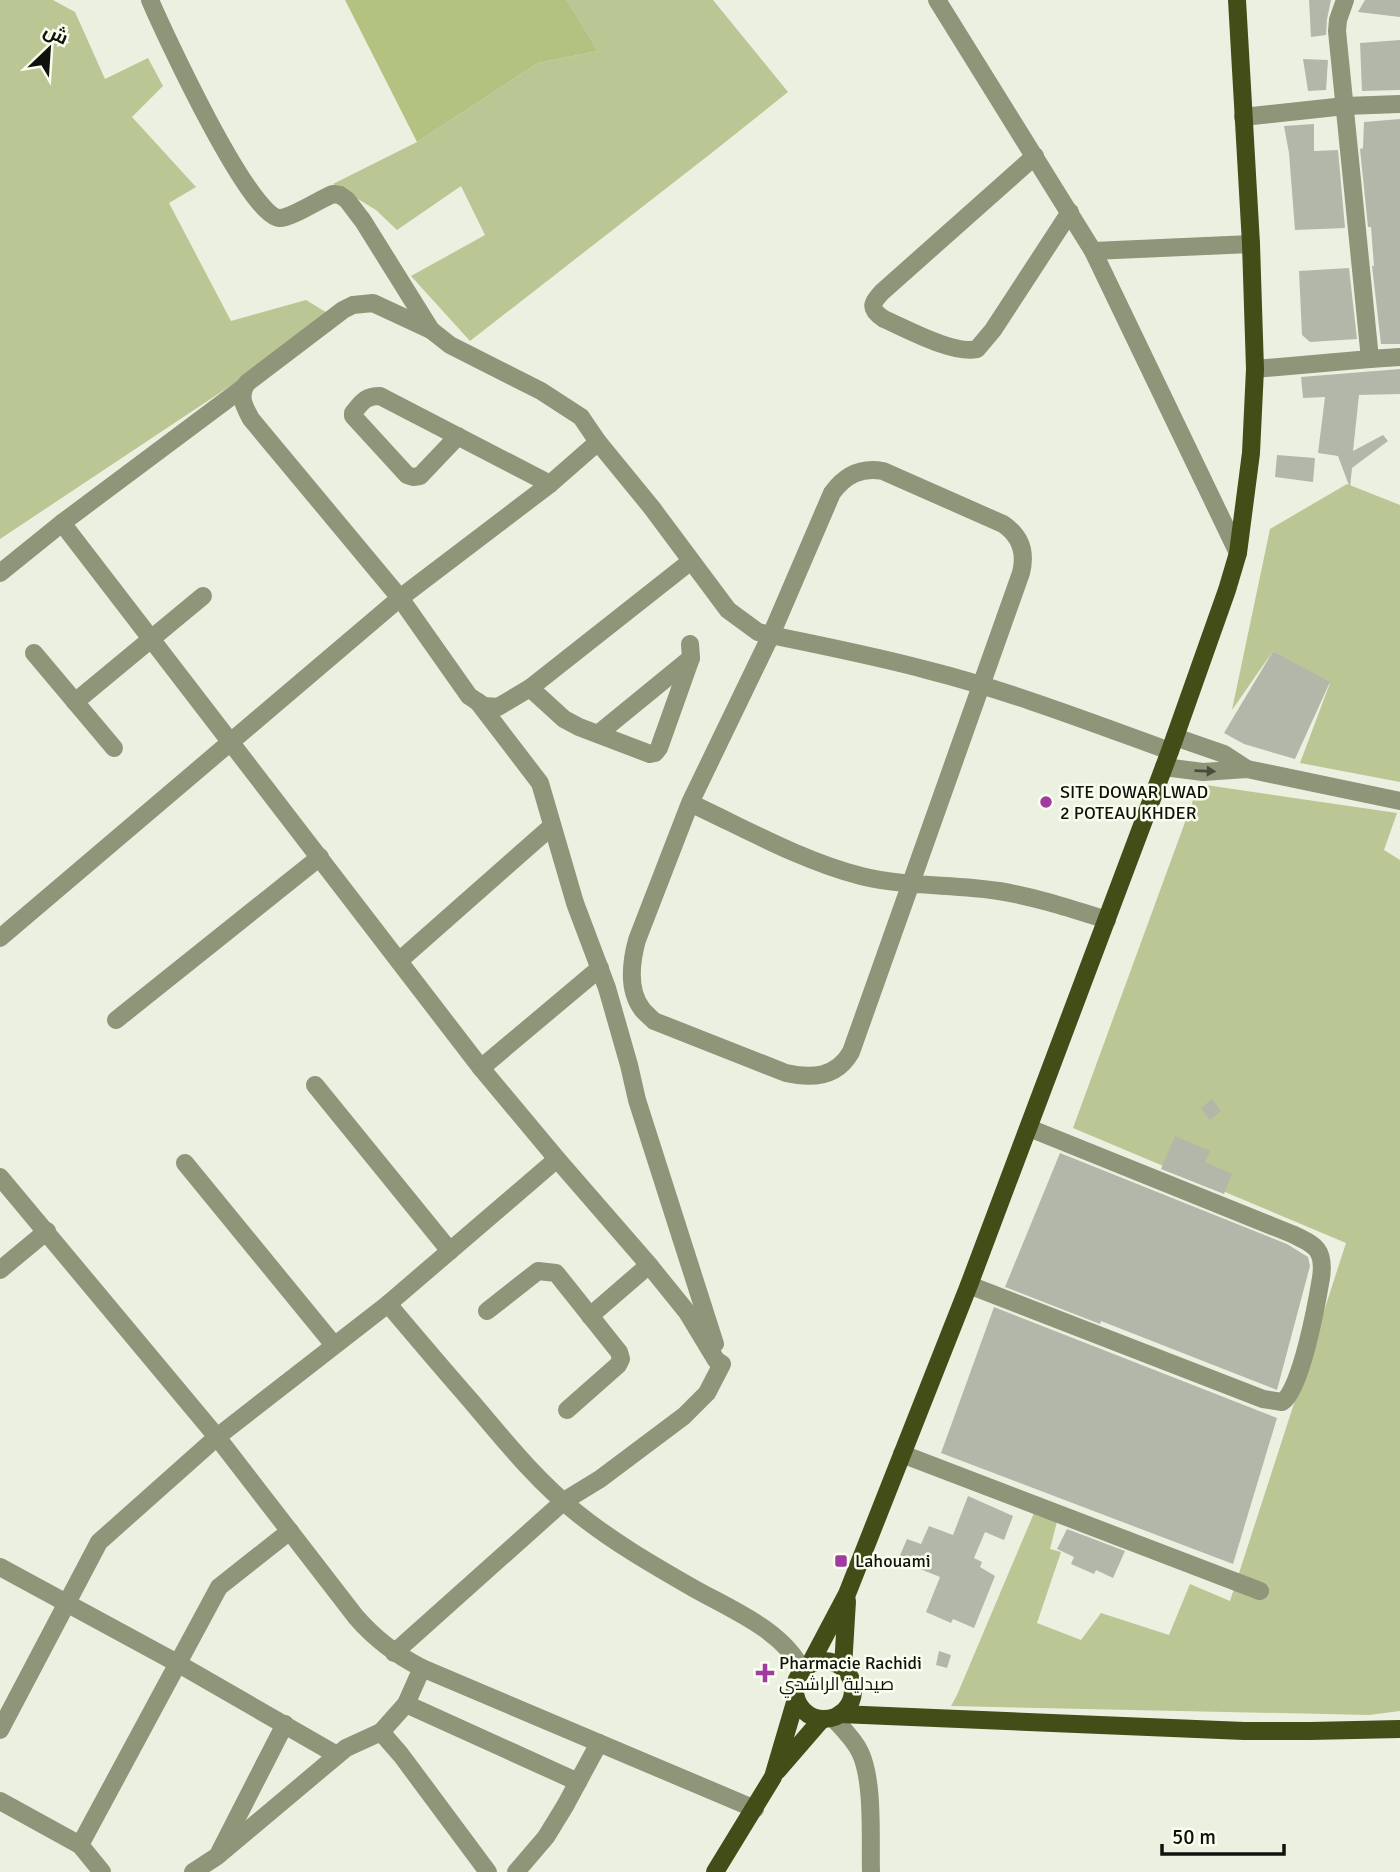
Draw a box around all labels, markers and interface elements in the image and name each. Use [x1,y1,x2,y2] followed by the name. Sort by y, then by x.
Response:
[14,14,84,84] north arrow
[40,18,72,51] text: ش
[1195,766,1217,777] one-way arrow
[1060,781,1208,824] place label: SITE DOWAR LWAD 2 POTEAU KHDER
[1038,794,1054,810] marker: SITE DOWAR LWAD 2 POTEAU KHDER
[855,1550,931,1572] place label: Lahouami
[833,1553,849,1569] marker: Lahouami
[779,1652,922,1698] place label: Pharmacie Rachidi صيدلية الراشدي
[757,1665,773,1681] marker: Pharmacie Rachidi صيدلية الراشدي
[1162,1812,1284,1856] scale bar
[1172,1824,1216,1850] text: 50 m

